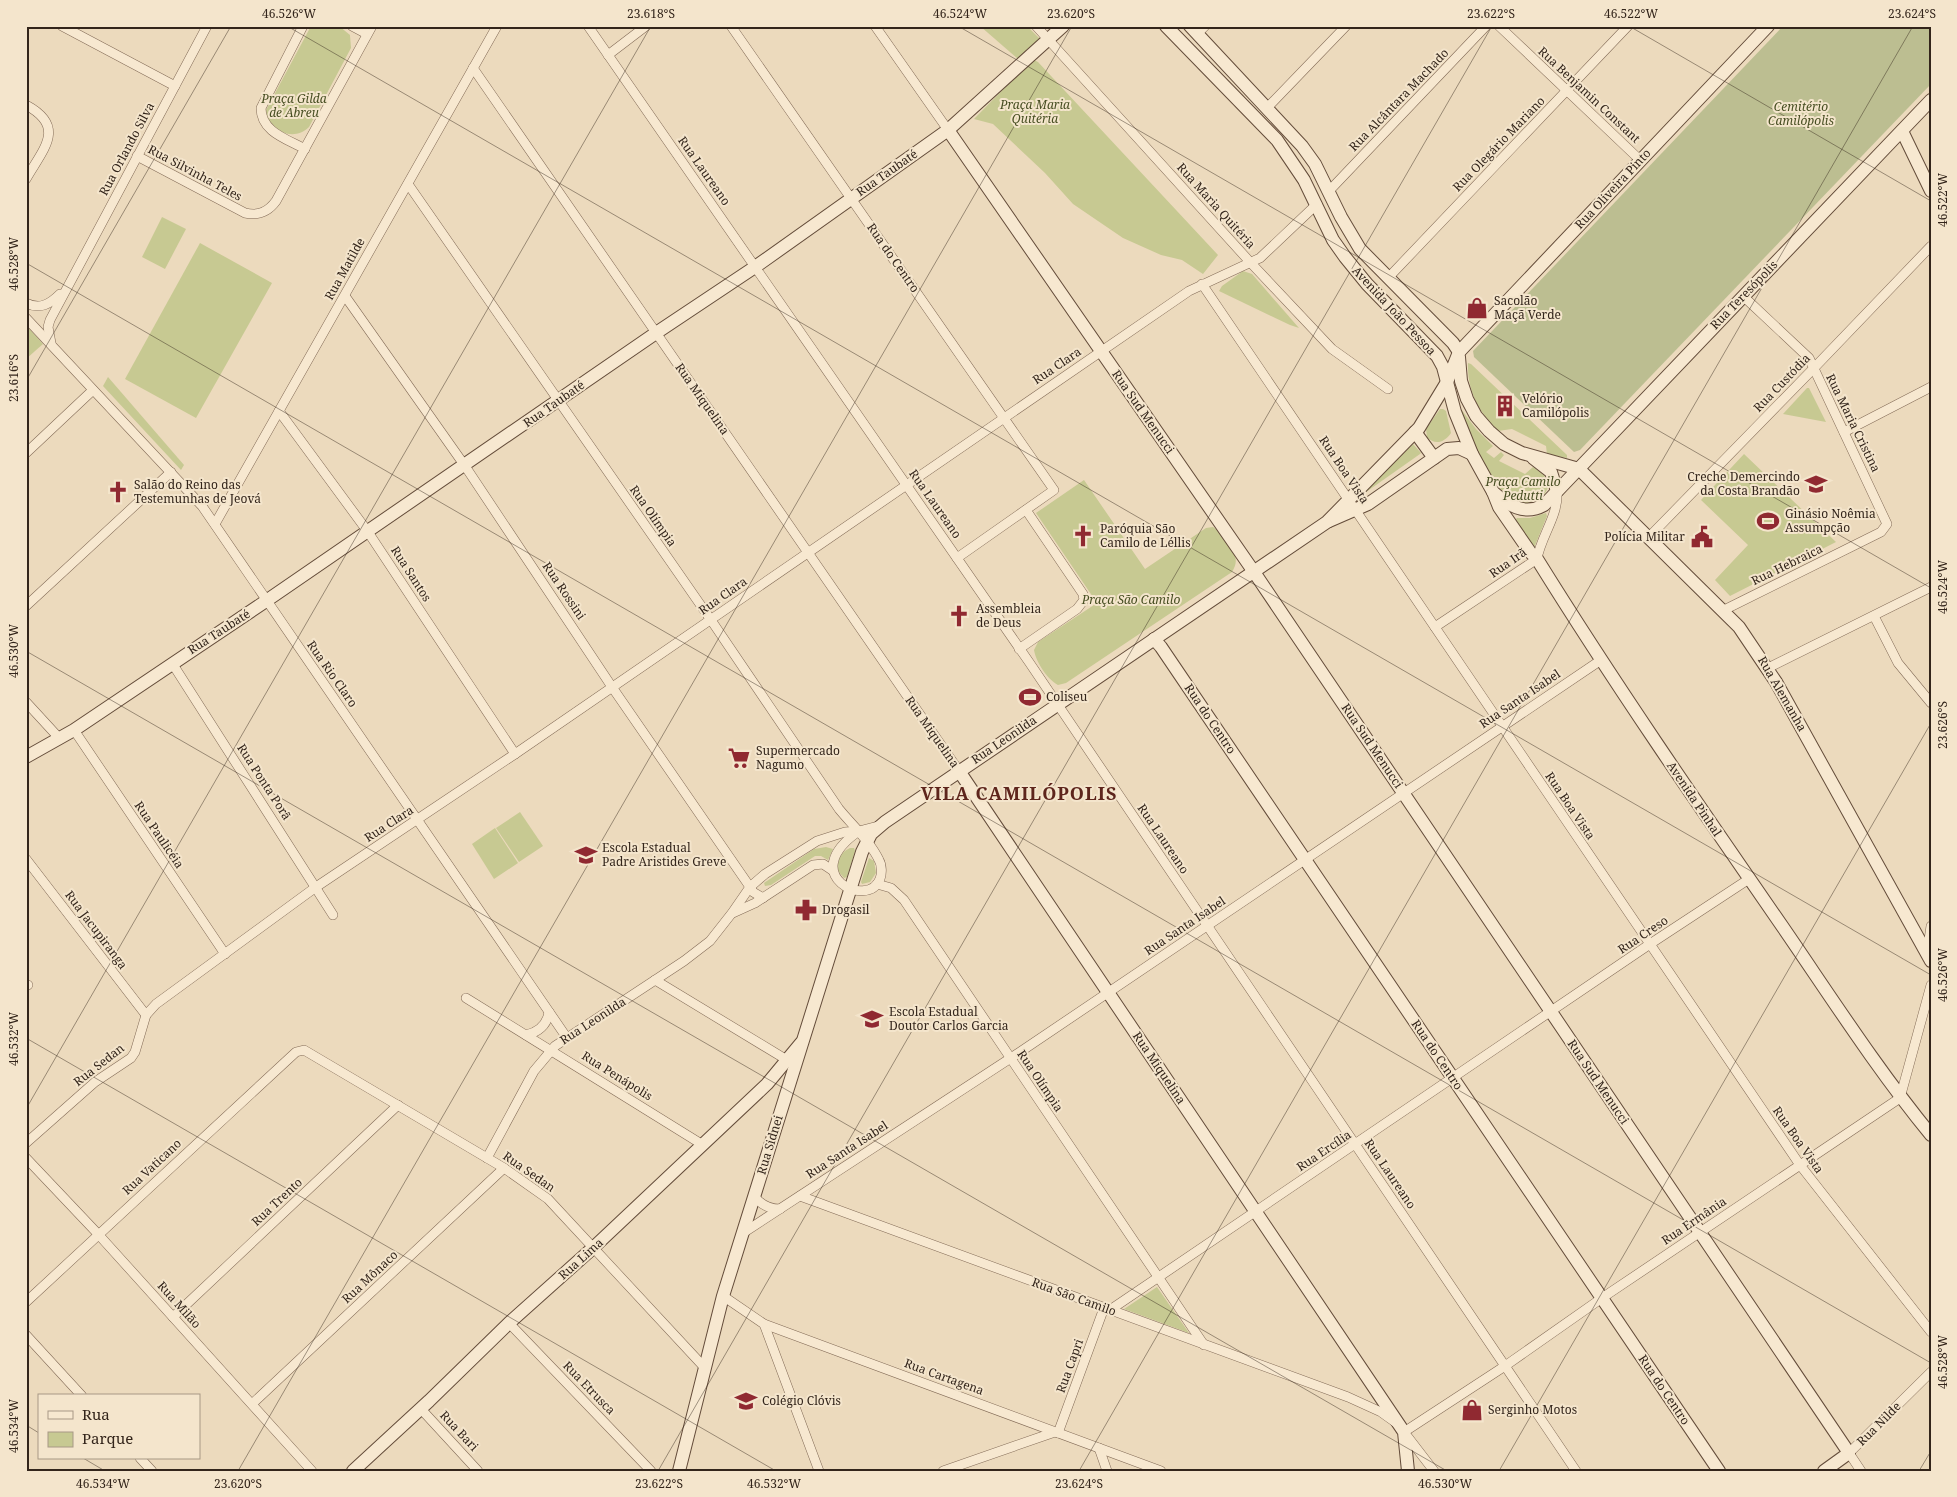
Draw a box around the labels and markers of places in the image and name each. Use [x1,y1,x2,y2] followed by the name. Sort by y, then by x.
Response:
[1494,292,1561,323] place label: Sacolão Maçã Verde
[1464,295,1490,321] shop icon: Sacolão Maçã Verde
[1522,390,1589,421] place label: Velório Camilópolis
[1492,393,1518,419] building icon: Velório Camilópolis
[1687,468,1800,499] place label: Creche Demercindo da Costa Brandão
[1803,471,1829,497] school or university icon: Creche Demercindo da Costa Brandão
[134,476,261,507] place label: Salão do Reino das Testemunhas de Jeová
[105,479,131,505] church icon: Salão do Reino das Testemunhas de Jeová
[1785,505,1876,536] place label: Ginásio Noêmia Assumpção
[1755,508,1781,534] sports icon: Ginásio Noêmia Assumpção
[1100,520,1191,551] place label: Paróquia São Camilo de Léllis
[1070,523,1096,549] church icon: Paróquia São Camilo de Léllis
[1689,524,1715,550] public building icon: Polícia Militar
[1604,528,1685,545] place label: Polícia Militar
[976,600,1041,631] place label: Assembleia de Deus
[946,603,972,629] church icon: Assembleia de Deus
[1017,684,1043,710] sports icon: Coliseu
[1046,688,1088,705] place label: Coliseu
[756,742,840,773] place label: Supermercado Nagumo
[726,745,752,771] supermarket icon: Supermercado Nagumo
[602,839,726,870] place label: Escola Estadual Padre Aristides Greve
[573,842,599,868] school or university icon: Escola Estadual Padre Aristides Greve
[793,897,819,923] pharmacy icon: Drogasil
[822,901,870,918] place label: Drogasil
[889,1003,1009,1034] place label: Escola Estadual Doutor Carlos Garcia
[859,1006,885,1032] school or university icon: Escola Estadual Doutor Carlos Garcia
[733,1388,759,1414] school or university icon: Colégio Clóvis
[762,1392,841,1409] place label: Colégio Clóvis
[1459,1397,1485,1423] shop icon: Serginho Motos
[1488,1401,1577,1418] place label: Serginho Motos

